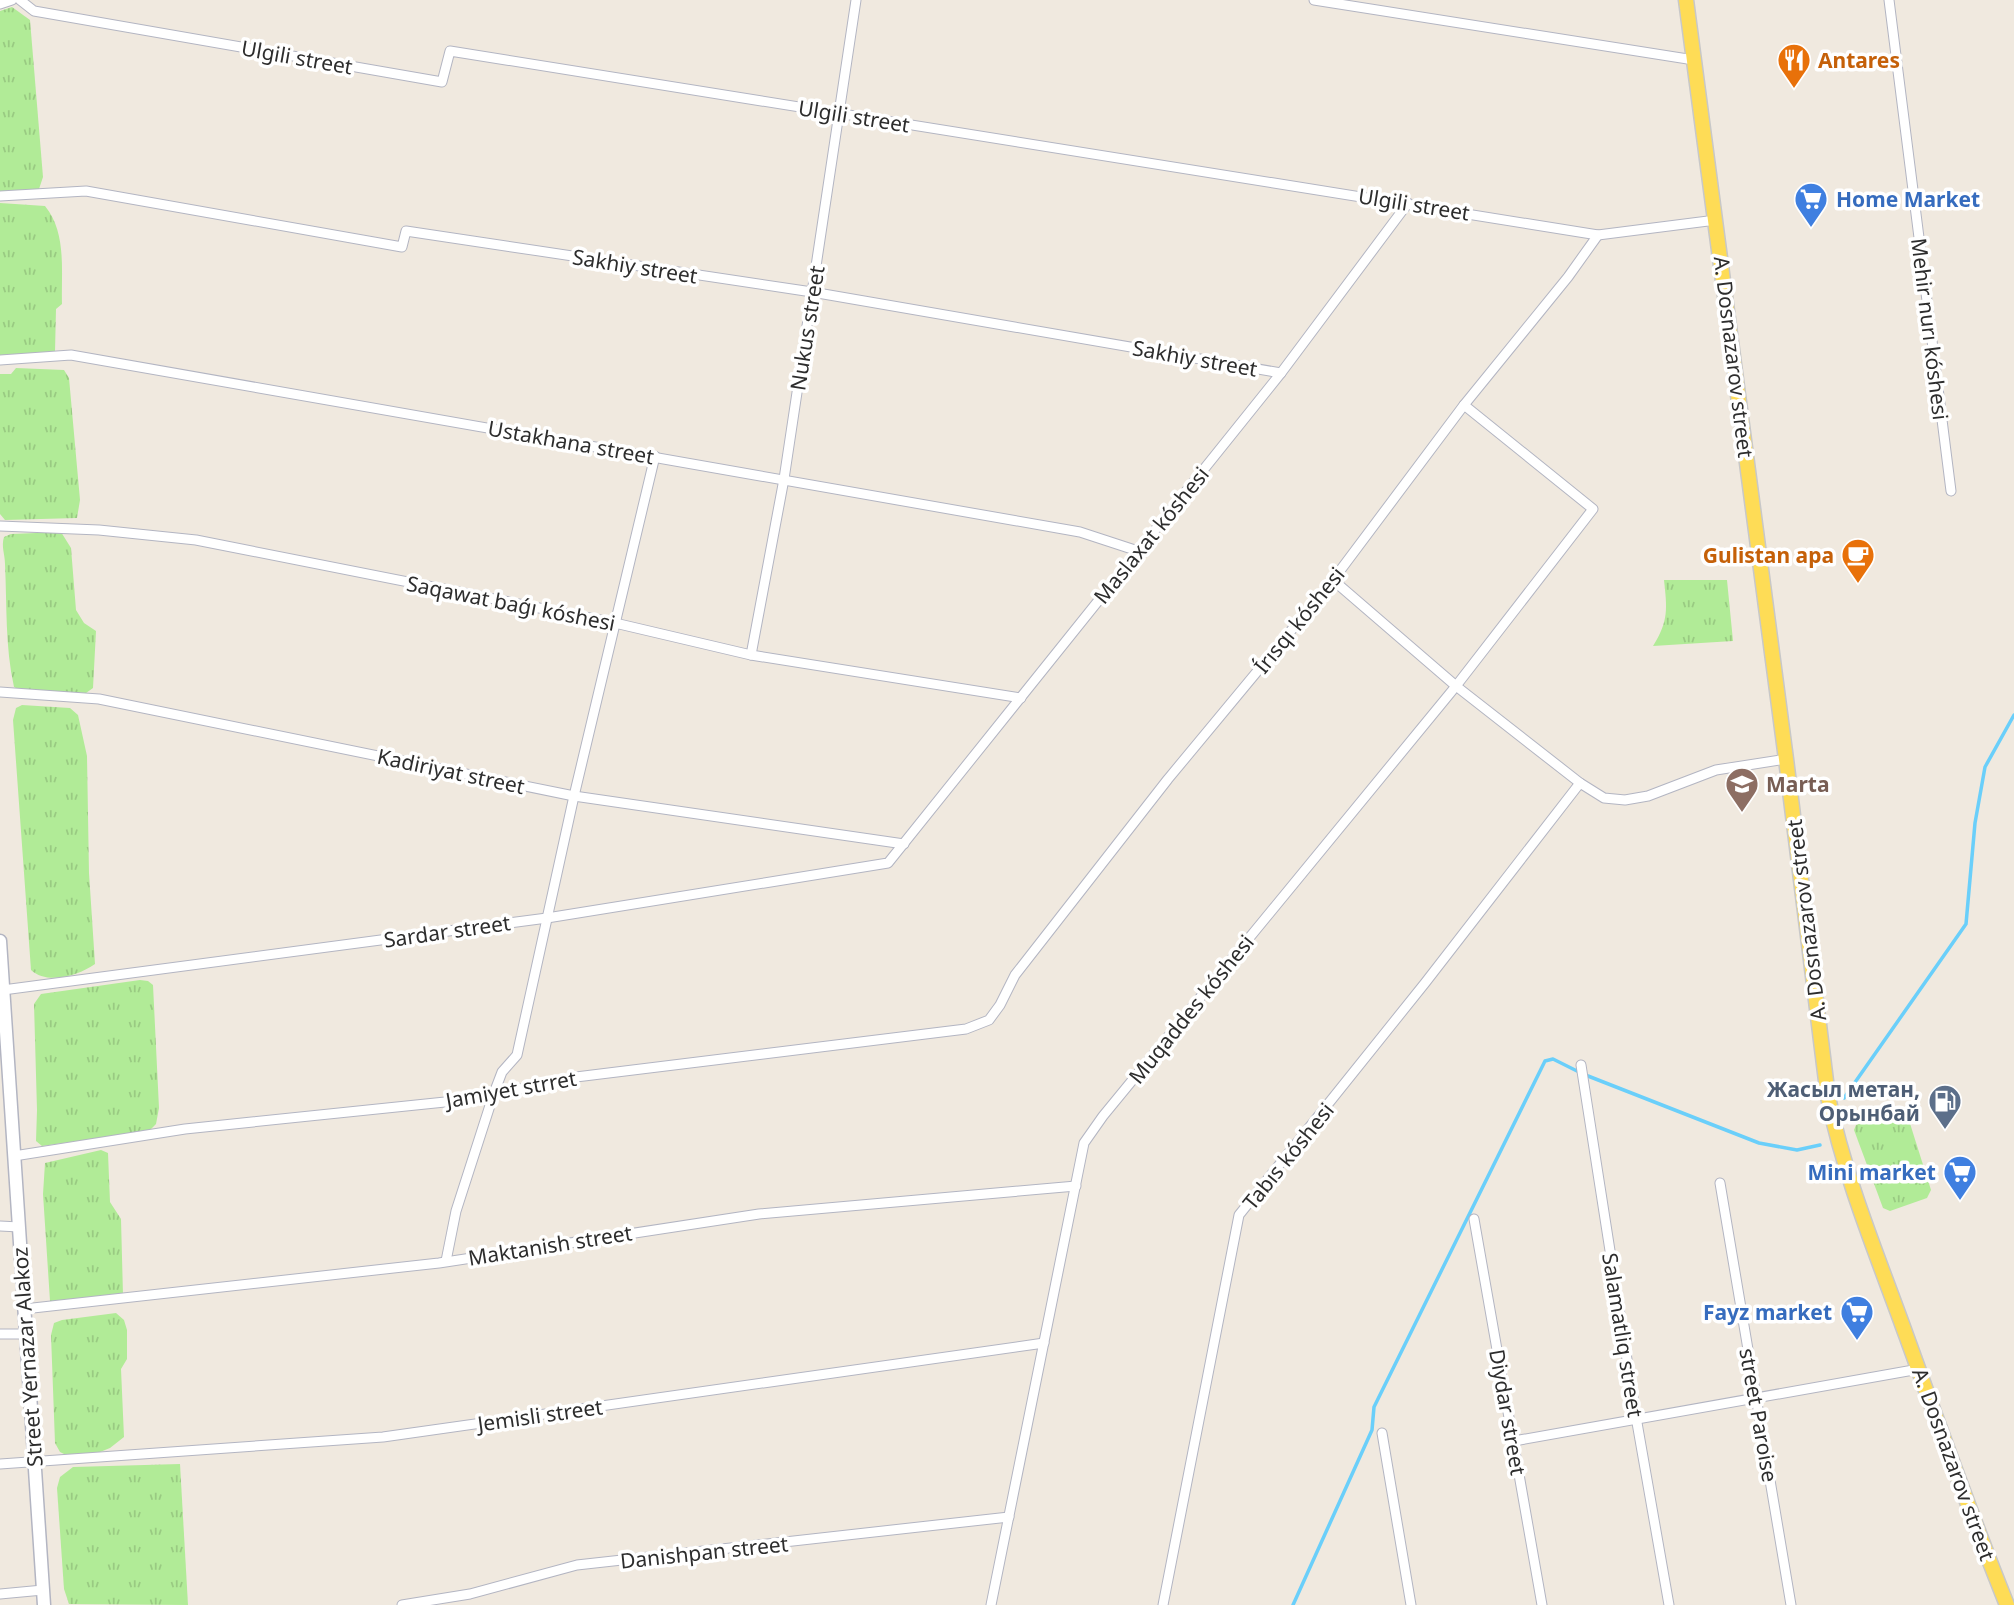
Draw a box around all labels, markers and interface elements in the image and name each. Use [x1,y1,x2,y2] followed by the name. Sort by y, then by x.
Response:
[239,33,355,81] street label: Ulgili street
[1775,41,1813,90] restaurant icon: Antares
[1818,46,1900,74] place label: Antares
[796,93,912,139] street label: Ulgili street
[1792,180,1830,229] supermarket icon: Home Market
[1356,181,1472,227] street label: Ulgili street
[1836,185,1980,213] place label: Home Market
[1905,236,1955,422] street label: Mehir nurı kóshesi
[570,242,700,290] street label: Sakhiy street
[1708,255,1760,460] street label: A. Dosnazarov street
[783,263,831,392] street label: Nukus street
[1130,333,1260,383] street label: Sakhiy street
[486,414,657,470] street label: Ustakhana street
[1087,461,1215,609] street label: Maslaxat kóshesi
[1839,536,1877,585] cafe icon: Gulistan apa
[1703,541,1834,569] place label: Gulistan apa
[1247,561,1351,679] street label: Írısqı kóshesi
[404,569,618,637] street label: Saqawat baǵı kóshesi
[375,742,528,800] street label: Kadiriyat street
[1723,765,1761,814] school or university icon: Marta
[1766,770,1829,798] place label: Marta
[1780,817,1832,1022] street label: A. Dosnazarov street
[382,908,513,954] street label: Sardar street
[1122,929,1260,1089] street label: Muqaddes kóshesi
[442,1064,579,1115] street label: Jamiyet strret
[1767,1075,1920,1127] place label: Жасыл метан, Орынбай
[1926,1082,1964,1131] fuel station icon: Жасыл метан, Орынбай
[1236,1097,1340,1215] street label: Tabıs kóshesi
[1941,1153,1979,1202] supermarket icon: Mini market
[1807,1158,1936,1186] place label: Mini market
[466,1218,634,1272] street label: Maktanish street
[5,1246,49,1468] street label: Street Yernazar Alakoz
[1596,1251,1650,1420] street label: Salamatliq street
[1838,1293,1876,1342] supermarket icon: Fayz market
[1703,1298,1832,1326] place label: Fayz market
[1733,1346,1785,1484] street label: street Paroise
[1483,1347,1533,1478] street label: Diydar street
[1906,1364,2002,1564] street label: A. Dosnazarov street
[474,1392,605,1438] street label: Jemisli street
[619,1529,790,1575] street label: Danishpan street

